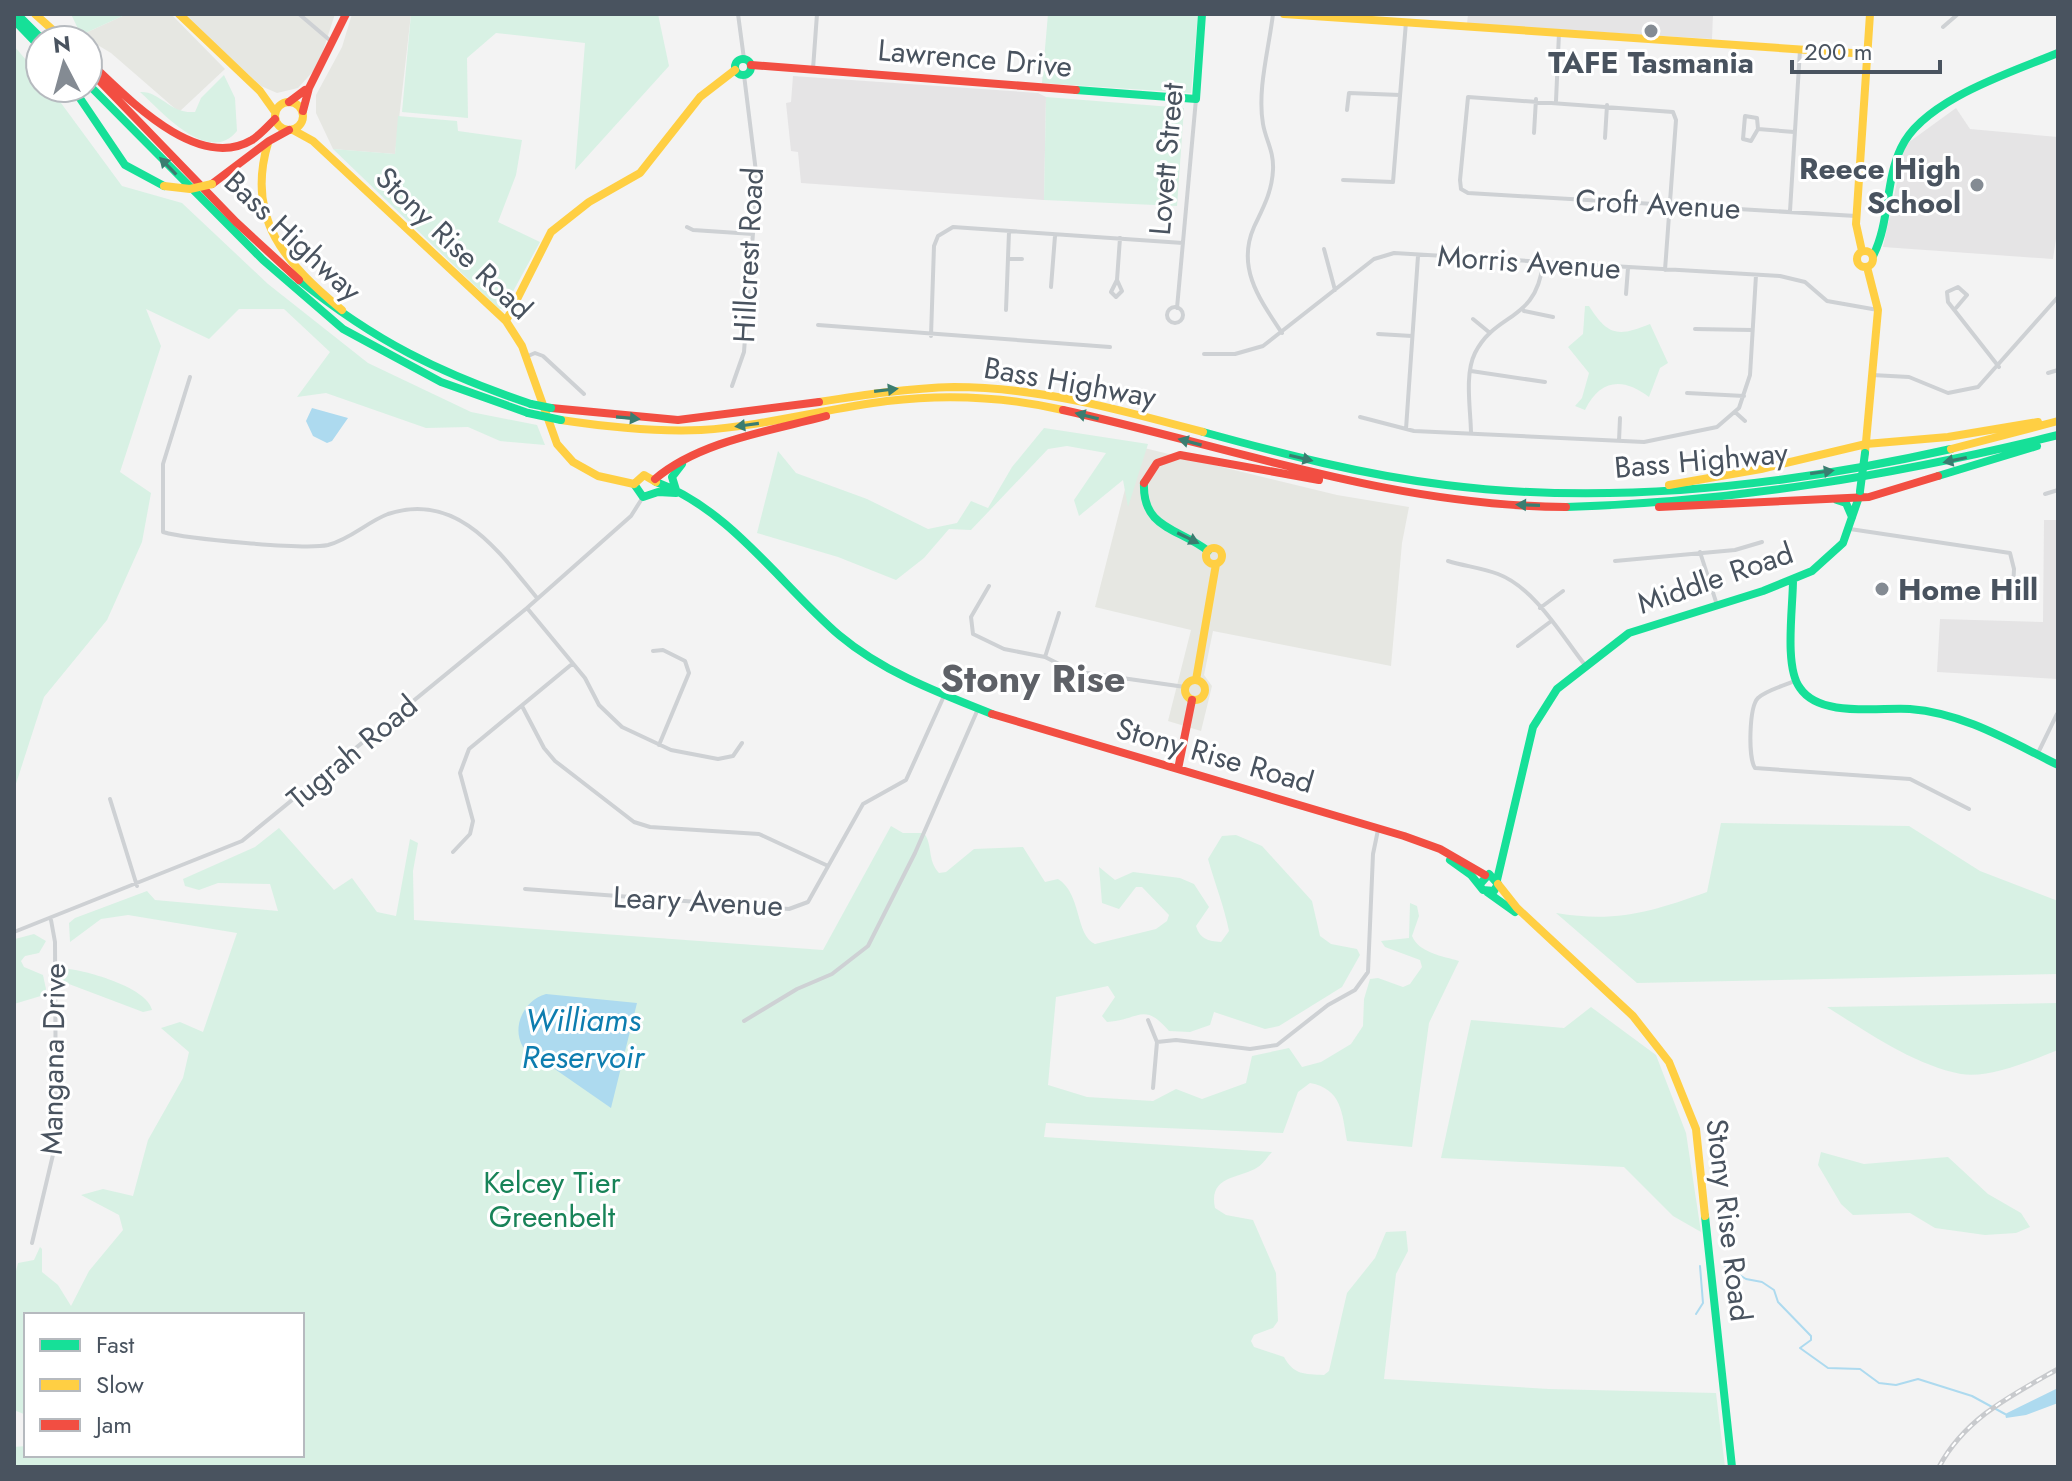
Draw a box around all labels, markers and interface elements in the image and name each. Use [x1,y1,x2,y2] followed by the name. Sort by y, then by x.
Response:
[1642,22,1660,40] marker: TAFE Tasmania
[24,24,104,104] north arrow
[1792,24,1940,74] scale bar
[52,27,72,61] text: N
[876,28,1074,88] street label: Lawrence Drive
[1804,34,1872,69] text: 200 m
[1548,41,1754,84] place label: TAFE Tasmania
[1138,80,1194,237] street label: Lovett Street
[1799,147,1961,224] place label: Reece High School
[159,157,178,176] one-way arrow
[366,157,542,329] street label: Stony Rise Road
[215,161,372,312] street label: Bass Highway
[722,166,774,344] street label: Hillcrest Road
[1968,176,1986,194] marker: Reece High School
[1574,178,1742,230] street label: Croft Avenue
[1436,234,1622,290] street label: Morris Avenue
[980,346,1160,418] street label: Bass Highway
[874,383,899,396] one-way arrow
[1074,409,1099,421] one-way arrow
[616,412,641,425] one-way arrow
[734,419,759,432] one-way arrow
[1612,431,1790,489] street label: Bass Highway
[1178,435,1202,448] one-way arrow
[1288,453,1313,465] one-way arrow
[1942,454,1967,467] one-way arrow
[1810,465,1835,478] one-way arrow
[1515,498,1540,511] one-way arrow
[1177,531,1200,544] one-way arrow
[1631,531,1799,625] street label: Middle Road
[1898,568,2038,611] place label: Home Hill
[1873,580,1891,598] marker: Home Hill
[940,651,1126,706] district label: Stony Rise
[277,685,427,819] street label: Tugrah Road
[1111,706,1319,804] street label: Stony Rise Road
[612,875,784,927] street label: Leary Avenue
[30,963,76,1155] street label: Mangana Drive
[522,997,647,1080] water label: Williams Reservoir
[1695,1116,1763,1324] street label: Stony Rise Road
[483,1161,621,1238] park label: Kelcey Tier Greenbelt
[24,1313,304,1457] legend
[96,1327,134,1362] text: Fast
[96,1367,144,1402] text: Slow
[93,1407,132,1442] text: Jam

